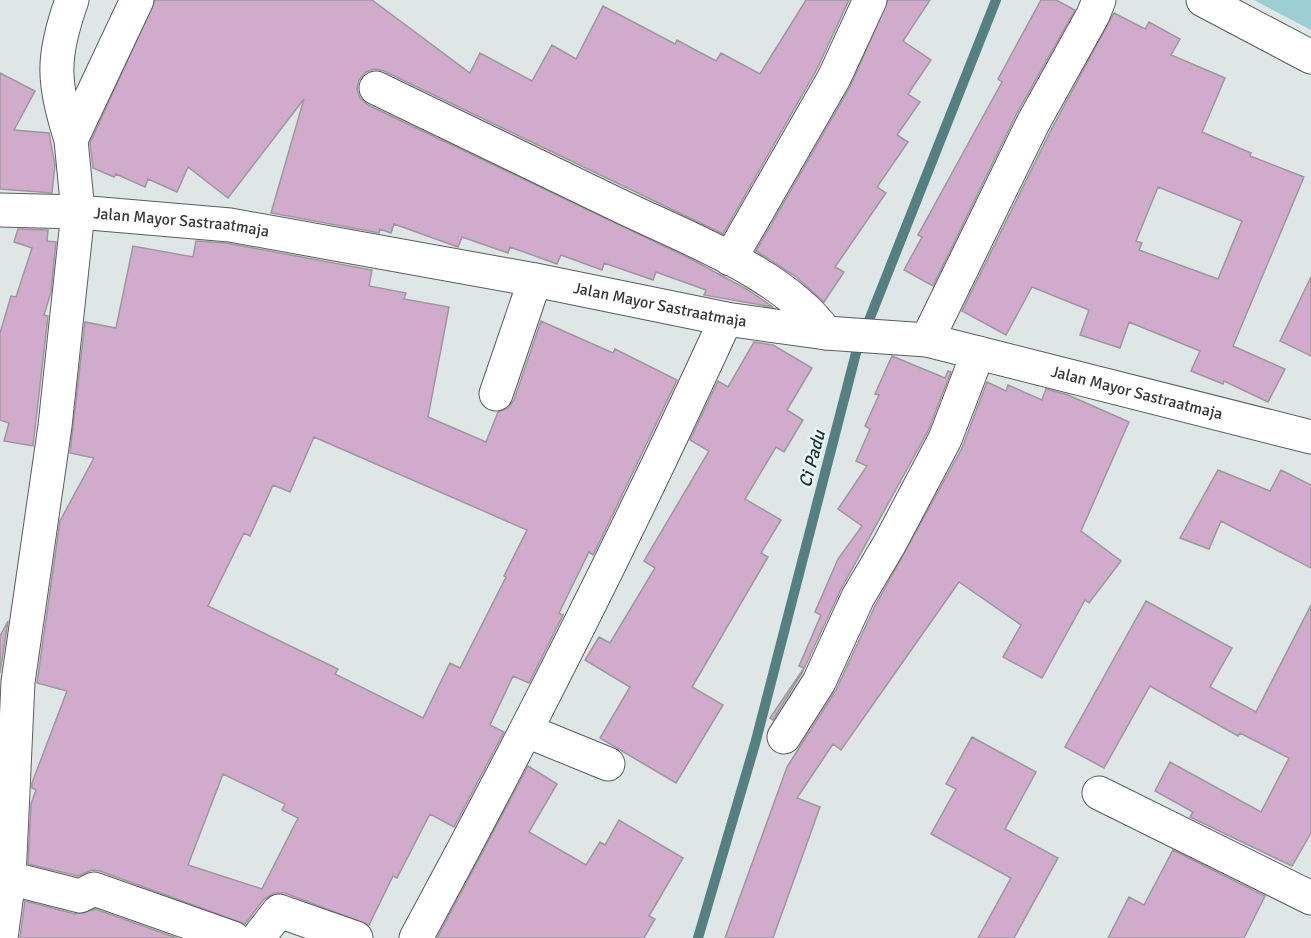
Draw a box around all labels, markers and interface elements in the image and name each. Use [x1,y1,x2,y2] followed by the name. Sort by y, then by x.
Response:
[93,203,271,242] street label: Jalan Mayor Sastraatmaja
[571,278,748,332] street label: Jalan Mayor Sastraatmaja
[1049,362,1225,424] street label: Jalan Mayor Sastraatmaja
[794,427,830,490] water label: Ci Padu

